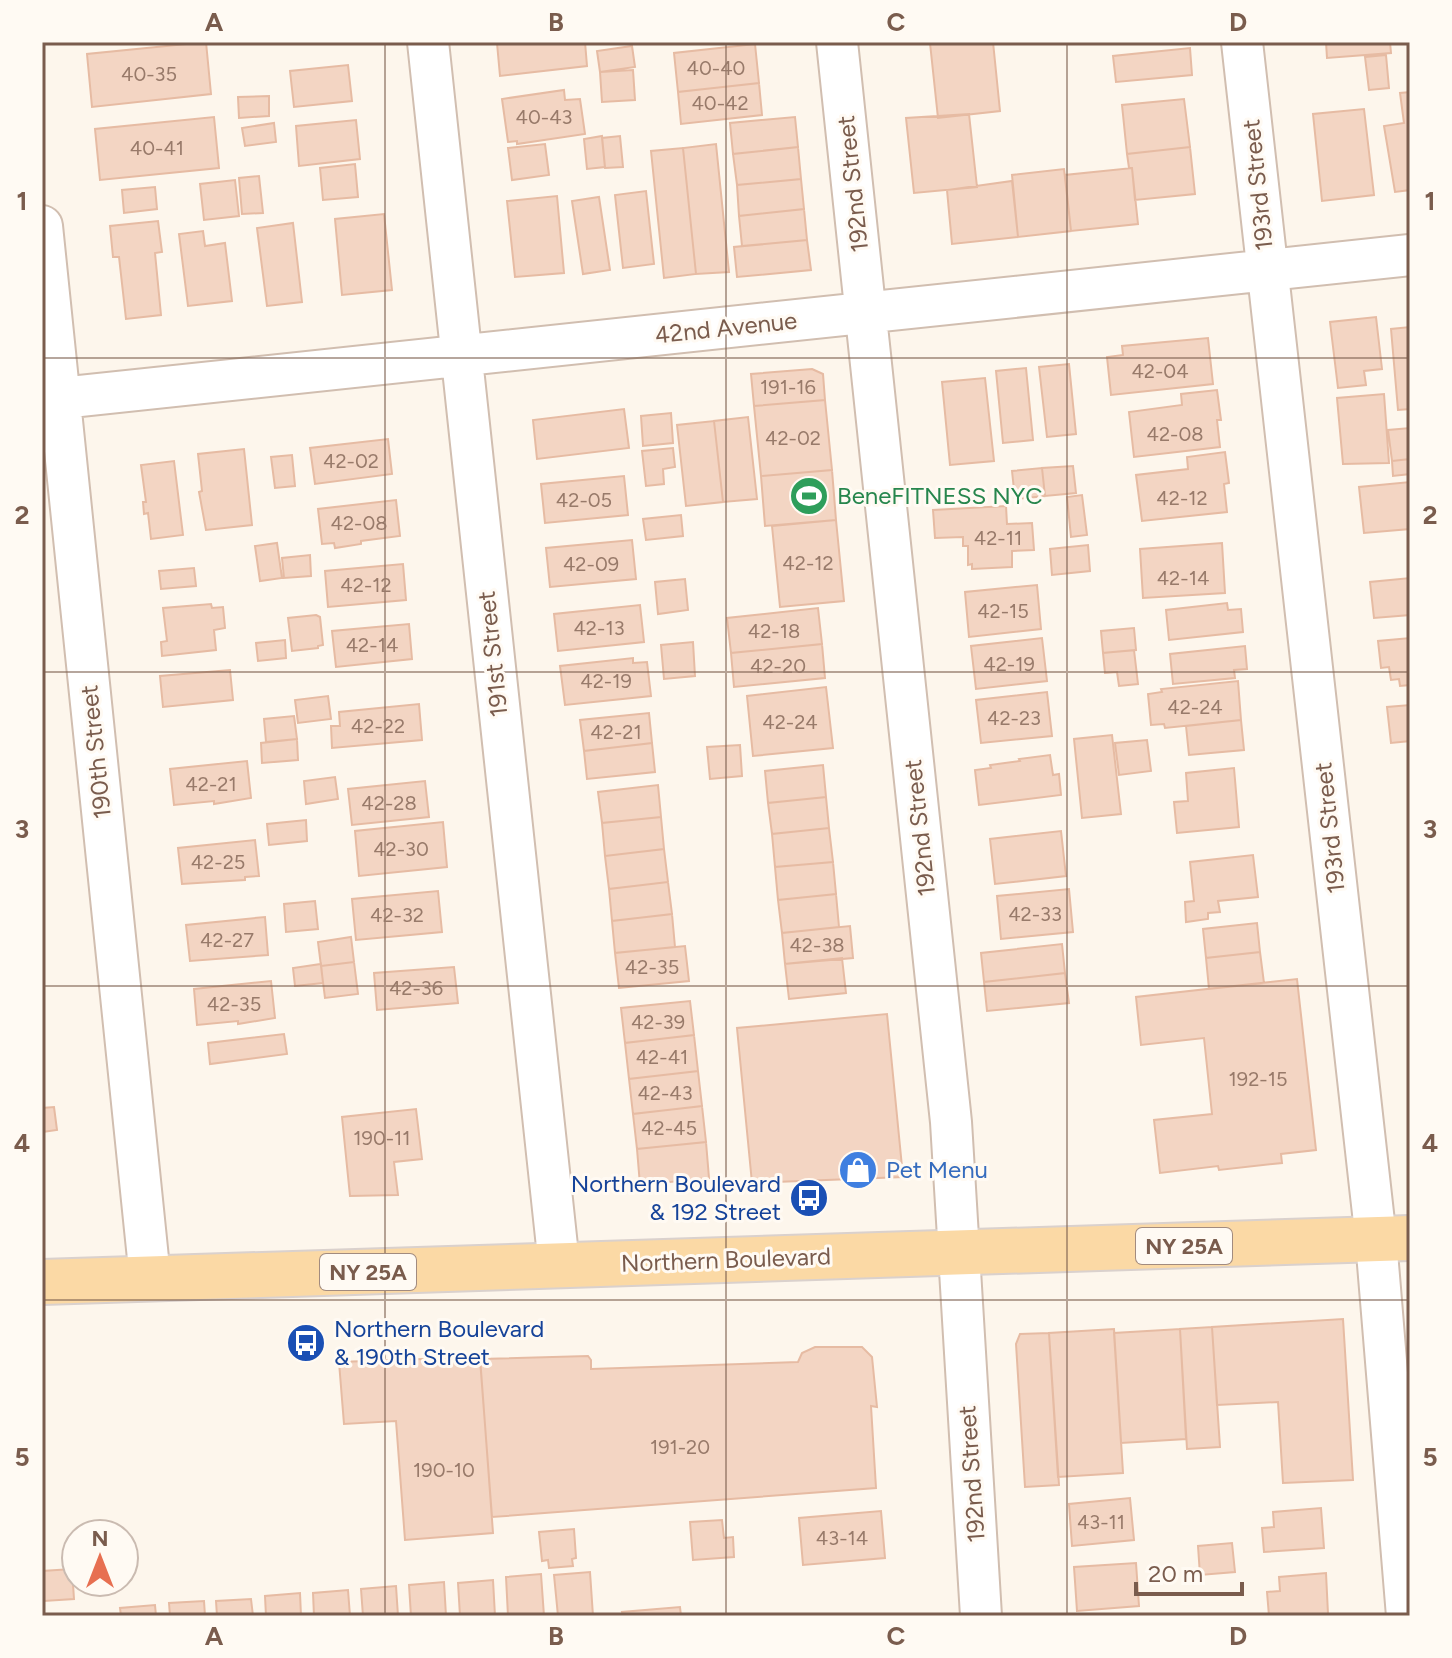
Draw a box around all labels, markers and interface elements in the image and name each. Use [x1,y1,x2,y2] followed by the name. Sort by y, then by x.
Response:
[205,6,224,38] text: A
[548,6,564,38] text: B
[887,6,906,38] text: C
[1229,6,1247,38] text: D
[687,56,745,80] house number: 40-40
[121,62,177,86] house number: 40-35
[691,91,749,115] house number: 40-42
[516,105,572,129] house number: 40-43
[831,114,874,254] street label: 192nd Street
[1236,118,1279,252] street label: 193rd Street
[130,136,184,160] house number: 40-41
[17,185,27,217] text: 1
[1425,185,1435,217] text: 1
[653,306,799,349] street label: 42nd Avenue
[1131,359,1189,383] house number: 42-04
[760,375,816,399] house number: 191-16
[1146,422,1204,446] house number: 42-08
[765,426,821,450] house number: 42-02
[323,449,379,473] house number: 42-02
[788,475,830,517] sports icon: BeneFITNESS NYC
[837,481,1043,510] place label: BeneFITNESS NYC
[1156,486,1208,510] house number: 42-12
[556,488,612,512] house number: 42-05
[14,499,30,531] text: 2
[1422,499,1438,531] text: 2
[330,511,388,535] house number: 42-08
[974,526,1022,550] house number: 42-11
[782,551,834,575] house number: 42-12
[563,552,619,576] house number: 42-09
[1157,566,1209,590] house number: 42-14
[340,573,392,597] house number: 42-12
[471,589,514,719] street label: 191st Street
[977,599,1029,623] house number: 42-15
[573,616,625,640] house number: 42-13
[748,619,800,643] house number: 42-18
[346,633,398,657] house number: 42-14
[983,652,1035,676] house number: 42-19
[750,654,806,678] house number: 42-20
[580,669,632,693] house number: 42-19
[74,684,117,820] street label: 190th Street
[1167,695,1223,719] house number: 42-24
[987,706,1041,730] house number: 42-23
[762,710,818,734] house number: 42-24
[351,714,405,738] house number: 42-22
[590,720,642,744] house number: 42-21
[898,758,941,898] street label: 192nd Street
[1308,761,1351,895] street label: 193rd Street
[185,772,237,796] house number: 42-21
[361,791,417,815] house number: 42-28
[15,813,29,845] text: 3
[1423,813,1437,845] text: 3
[373,837,429,861] house number: 42-30
[191,850,245,874] house number: 42-25
[1008,902,1062,926] house number: 42-33
[370,903,424,927] house number: 42-32
[200,928,254,952] house number: 42-27
[789,933,845,957] house number: 42-38
[625,955,679,979] house number: 42-35
[389,976,443,1000] house number: 42-36
[207,992,261,1016] house number: 42-35
[631,1010,685,1034] house number: 42-39
[636,1045,688,1069] house number: 42-41
[1229,1067,1287,1091] house number: 192-15
[637,1081,693,1105] house number: 42-43
[641,1116,697,1140] house number: 42-45
[353,1126,411,1150] house number: 190-11
[14,1127,30,1159] text: 4
[1422,1127,1438,1159] text: 4
[837,1149,879,1191] shop icon: Pet Menu
[886,1155,988,1184] place label: Pet Menu
[571,1169,781,1226] place label: Northern Boulevard & 192 Street
[788,1177,830,1219] bus stop icon: Northern Boulevard & 192 Street
[1136,1228,1232,1264] road number: NY 25A
[620,1241,832,1278] street label: Northern Boulevard
[320,1254,416,1290] road number: NY 25A
[334,1314,544,1371] place label: Northern Boulevard & 190th Street
[285,1322,327,1364] bus stop icon: Northern Boulevard & 190th Street
[952,1404,991,1544] street label: 192nd Street
[650,1435,710,1459] house number: 191-20
[14,1441,30,1473] text: 5
[1422,1441,1438,1473] text: 5
[413,1458,475,1482] house number: 190-10
[1077,1510,1125,1534] house number: 43-11
[60,1518,140,1598] north arrow
[91,1525,109,1552] text: N
[816,1526,868,1550] house number: 43-14
[1136,1546,1242,1596] scale bar
[1148,1559,1203,1588] text: 20 m
[205,1620,224,1652] text: A
[548,1620,564,1652] text: B
[887,1620,906,1652] text: C
[1229,1620,1247,1652] text: D

